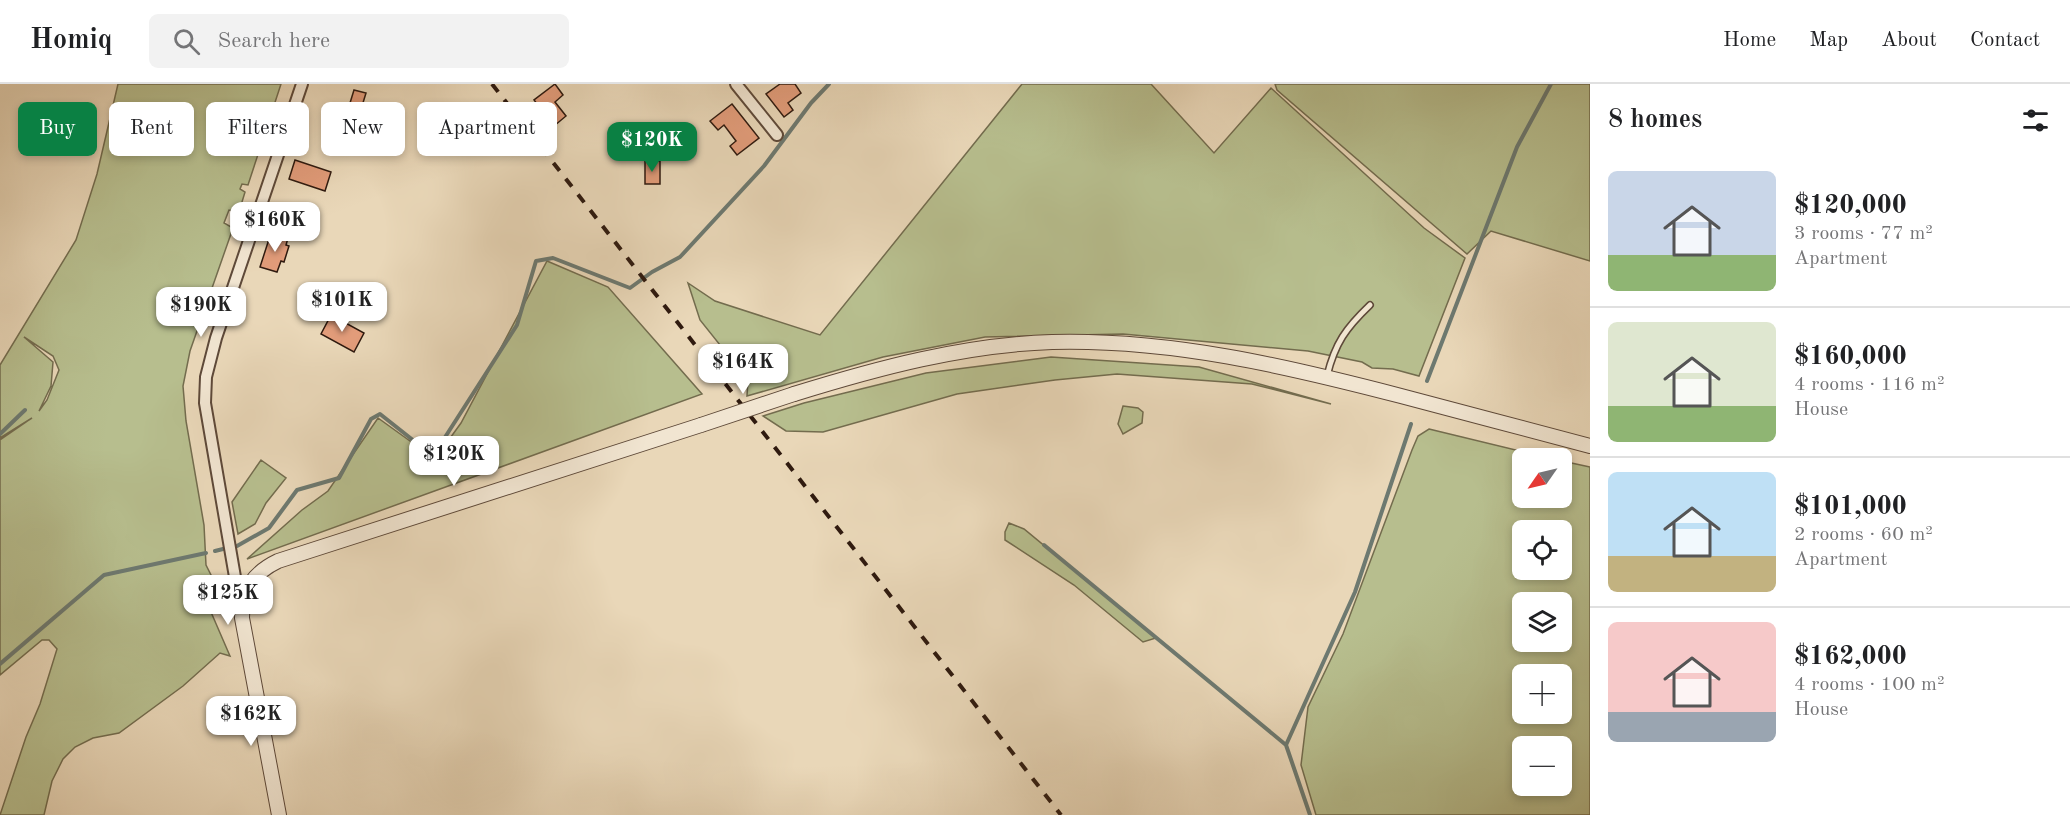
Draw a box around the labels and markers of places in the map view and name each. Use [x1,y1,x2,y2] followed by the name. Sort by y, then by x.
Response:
[610,122,694,173] pin: $120K
[233,202,317,253] pin: $160K
[300,282,384,333] pin: $101K
[159,287,243,338] pin: $190K
[701,344,785,395] pin: $164K
[412,436,496,487] pin: $120K
[186,575,270,626] pin: $125K
[209,696,293,747] pin: $162K

